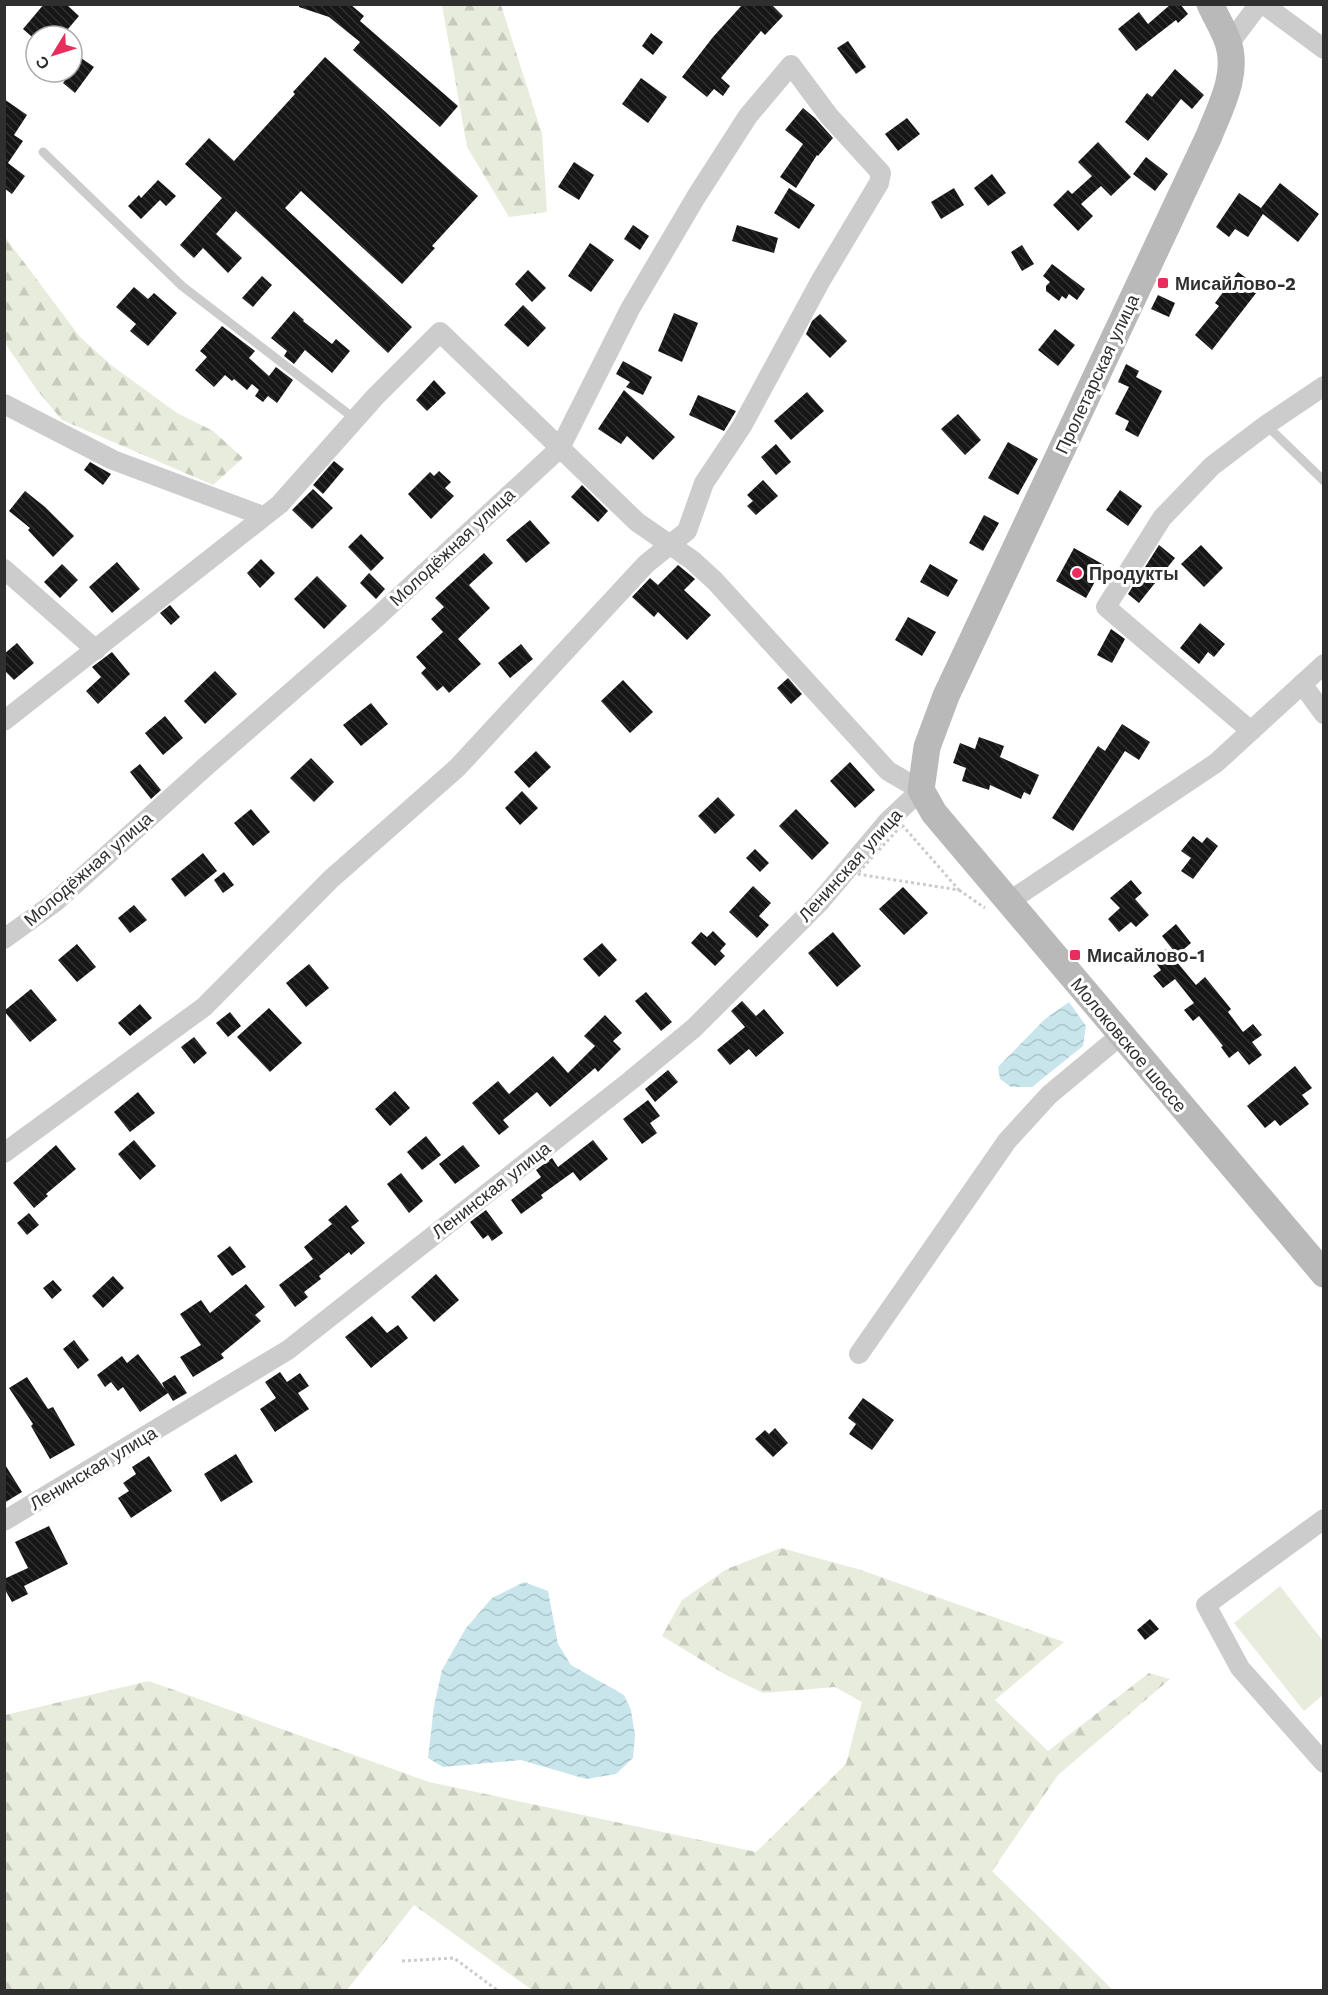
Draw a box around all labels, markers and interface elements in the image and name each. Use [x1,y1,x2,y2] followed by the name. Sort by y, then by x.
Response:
[24,24,84,84] north arrow
[31,52,54,73] text: С
[1175,273,1296,294] place label: Мисайлово-2
[1156,276,1170,290] marker: Мисайлово-2
[1051,290,1144,457] street label: Пролетарская улица
[385,483,519,610] street label: Молодёжная улица
[1089,563,1179,584] place label: Продукты
[1070,566,1084,580] marker: Продукты
[794,804,907,926] street label: Ленинская улица
[20,807,157,930] street label: Молодёжная улица
[1087,945,1205,966] place label: Мисайлово-1
[1068,948,1082,962] marker: Мисайлово-1
[1067,974,1191,1116] street label: Молоковское шоссе
[428,1137,555,1243] street label: Ленинская улица
[26,1421,161,1514] street label: Ленинская улица

